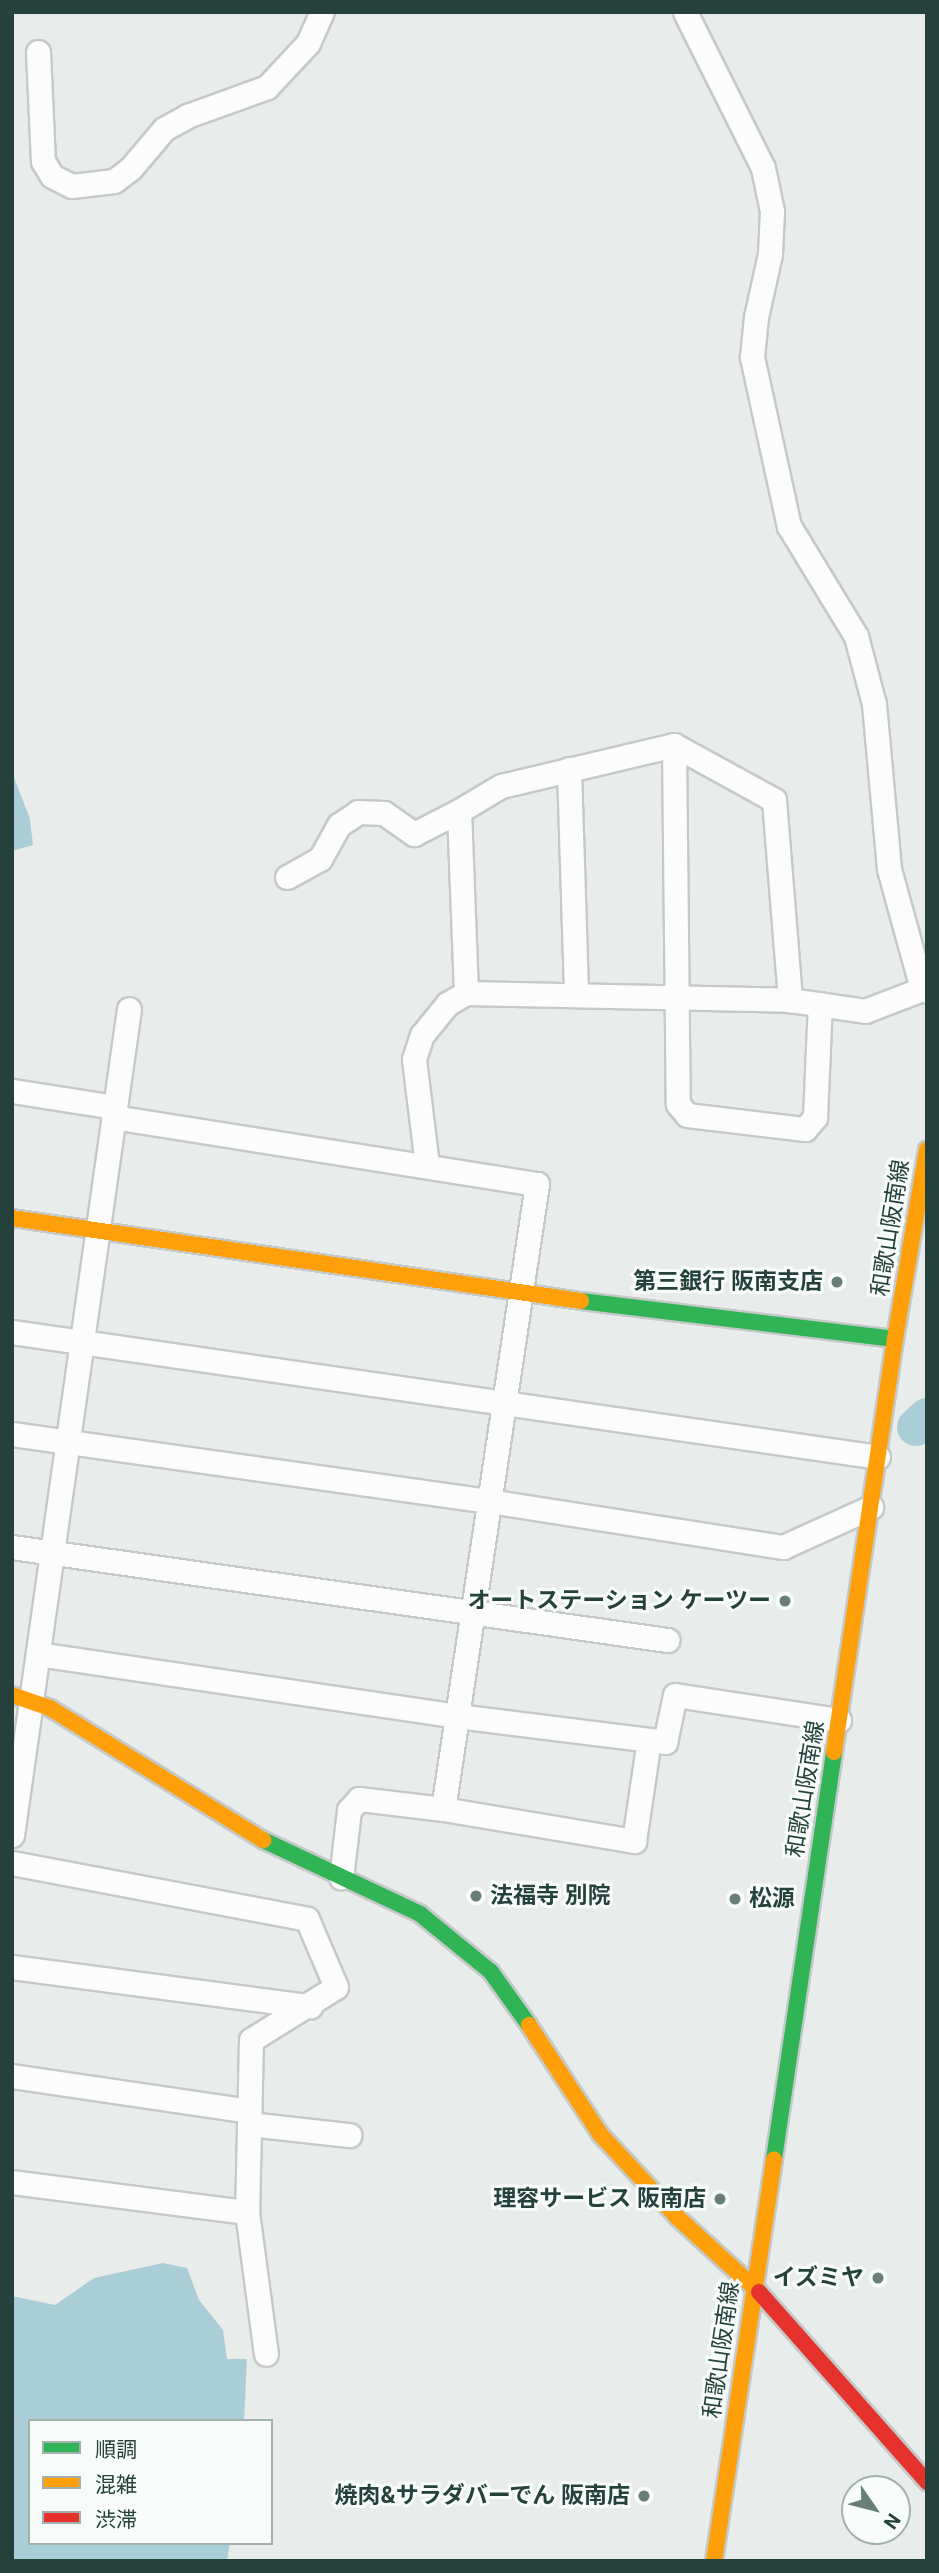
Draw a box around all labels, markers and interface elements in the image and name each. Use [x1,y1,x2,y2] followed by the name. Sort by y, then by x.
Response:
[867,1158,915,1298] street label: 和歌山阪南線
[633,1268,823,1296] place label: 第三銀行 阪南支店
[829,1274,845,1290] marker: 第三銀行 阪南支店
[466,1587,771,1615] place label: オートステーション ケーツー
[777,1593,793,1609] marker: オートステーション ケーツー
[782,1719,830,1859] street label: 和歌山阪南線
[490,1882,611,1910] place label: 法福寺 別院
[749,1885,795,1913] place label: 松源
[468,1888,484,1904] marker: 法福寺 別院
[727,1891,743,1907] marker: 松源
[493,2185,706,2213] place label: 理容サービス 阪南店
[712,2191,728,2207] marker: 理容サービス 阪南店
[772,2264,864,2292] place label: イズミヤ
[870,2270,886,2286] marker: イズミヤ
[699,2280,745,2420] street label: 和歌山阪南線
[28,2419,273,2545] legend
[95,2438,137,2462] text: 順調
[95,2473,137,2497] text: 混雑
[841,2475,911,2545] north arrow
[333,2482,630,2510] place label: 焼肉&サラダバーでん 阪南店
[636,2488,652,2504] marker: 焼肉&サラダバーでん 阪南店
[95,2508,137,2532] text: 渋滞
[879,2509,905,2533] text: N

